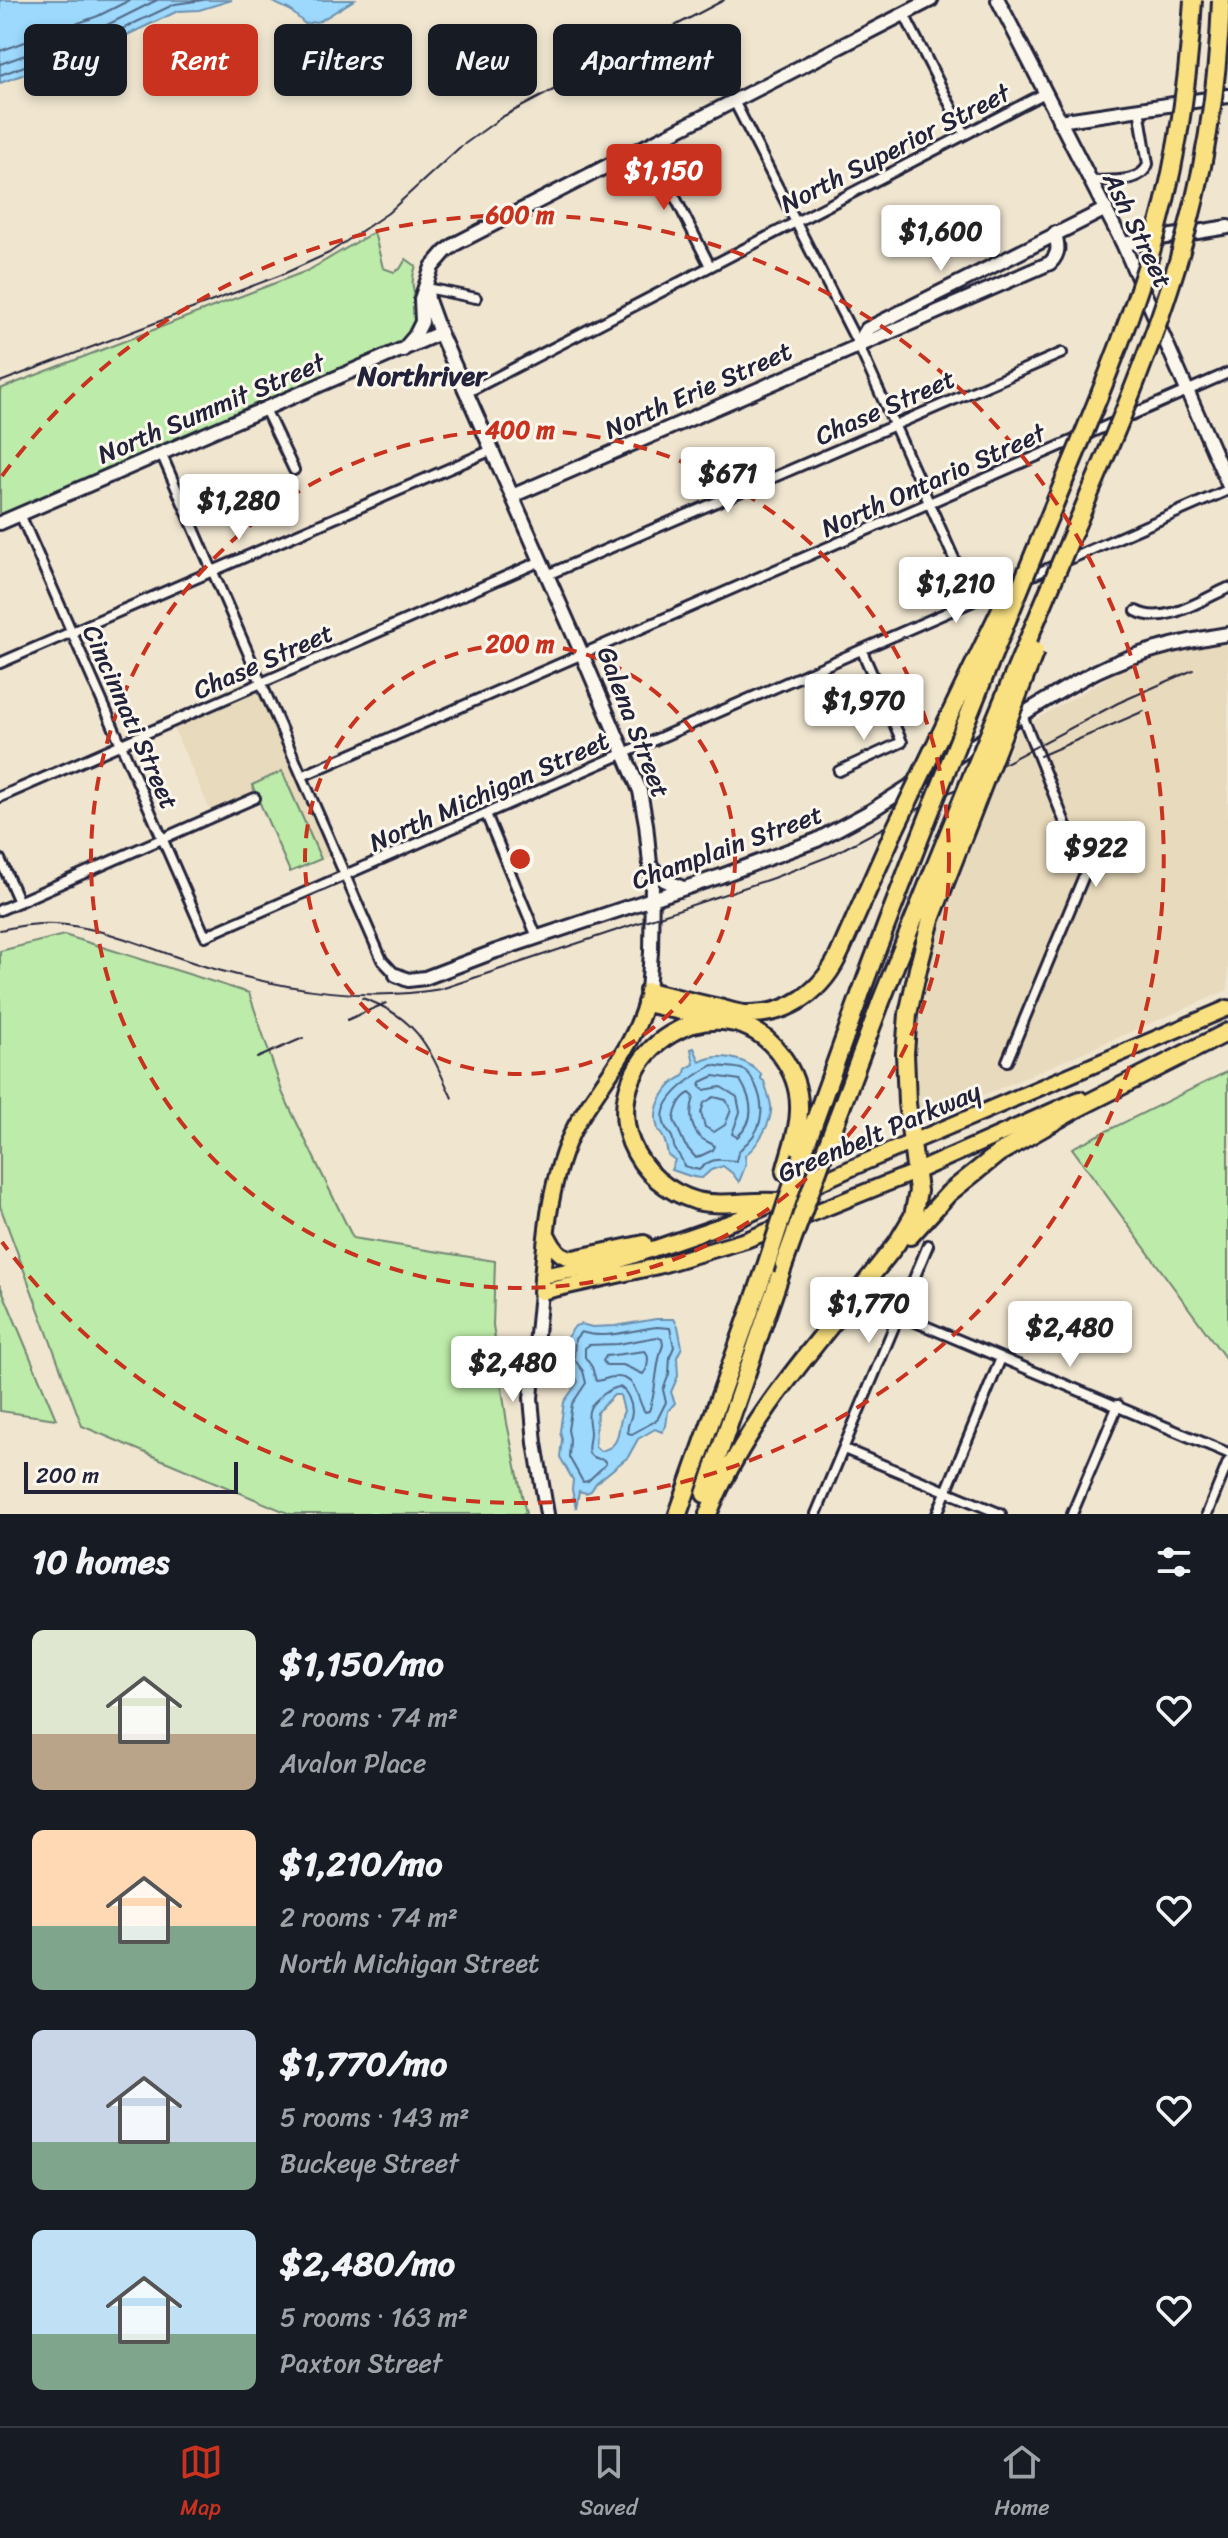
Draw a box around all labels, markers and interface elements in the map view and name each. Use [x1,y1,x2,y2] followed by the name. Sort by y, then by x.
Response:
[24,24,127,96] chip: Buy
[143,24,258,96] chip: Rent
[274,24,412,96] chip: Filters
[428,24,537,96] chip: New
[553,24,741,96] chip: Apartment
[772,69,1020,226] street label: North Superior Street
[599,144,729,212] pin: $1,150
[624,147,704,193] text: $1,150
[1089,163,1186,296] street label: Ash Street
[485,194,555,236] text: 600 m
[876,205,1006,273] pin: $1,600
[899,208,983,254] text: $1,600
[597,328,799,452] street label: North Erie Street
[90,339,334,477] street label: North Summit Street
[356,351,489,400] district label: Northriver
[807,356,963,458] street label: Chase Street
[485,409,556,451] text: 400 m
[813,409,1054,550] street label: North Ontario Street
[681,447,775,515] pin: $671
[699,450,757,496] text: $671
[174,474,304,542] pin: $1,280
[198,477,280,523] text: $1,280
[891,557,1021,625] pin: $1,210
[917,560,995,606] text: $1,210
[185,610,341,712] street label: Chase Street
[70,617,192,817] street label: Cincinnati Street
[485,623,555,665] text: 200 m
[584,639,684,805] street label: Galena Street
[799,674,929,742] pin: $1,970
[823,677,905,723] text: $1,970
[361,717,617,865] street label: North Michigan Street
[625,791,829,903] street label: Champlain Street
[1049,821,1143,889] pin: $922
[1064,824,1128,870] text: $922
[506,845,534,873] centre of rings
[770,1068,989,1196] street label: Greenbelt Parkway
[804,1277,934,1345] pin: $1,770
[828,1280,910,1326] text: $1,770
[1005,1301,1135,1369] pin: $2,480
[1026,1304,1114,1350] text: $2,480
[448,1336,578,1404] pin: $2,480
[469,1339,557,1385] text: $2,480
[36,1456,99,1495] text: 200 m
[24,1458,238,1494] scale bar
[32,1532,170,1592] text: 10 homes
[1152,1540,1196,1584] icon: filters
[280,1634,444,1694] text: $1,150/mo
[96,1662,192,1758] icon: home
[1152,1688,1196,1732] icon: heart
[280,1694,458,1740] text: 2 rooms · 74 m²
[280,1740,426,1786] text: Avalon Place
[280,1834,443,1894] text: $1,210/mo
[96,1862,192,1958] icon: home
[1152,1888,1196,1932] icon: heart
[280,1894,458,1940] text: 2 rooms · 74 m²
[280,1940,539,1986] text: North Michigan Street
[280,2034,447,2094] text: $1,770/mo
[96,2062,192,2158] icon: home
[1152,2088,1196,2132] icon: heart
[280,2094,469,2140] text: 5 rooms · 143 m²
[280,2140,459,2186] text: Buckeye Street
[280,2234,455,2294] text: $2,480/mo
[96,2262,192,2358] icon: home
[1152,2288,1196,2332] icon: heart
[280,2294,468,2340] text: 5 rooms · 163 m²
[280,2340,442,2386] text: Paxton Street
[179,2440,223,2527] tab: Map
[580,2440,638,2527] tab: Saved
[995,2440,1049,2527] tab: Home

